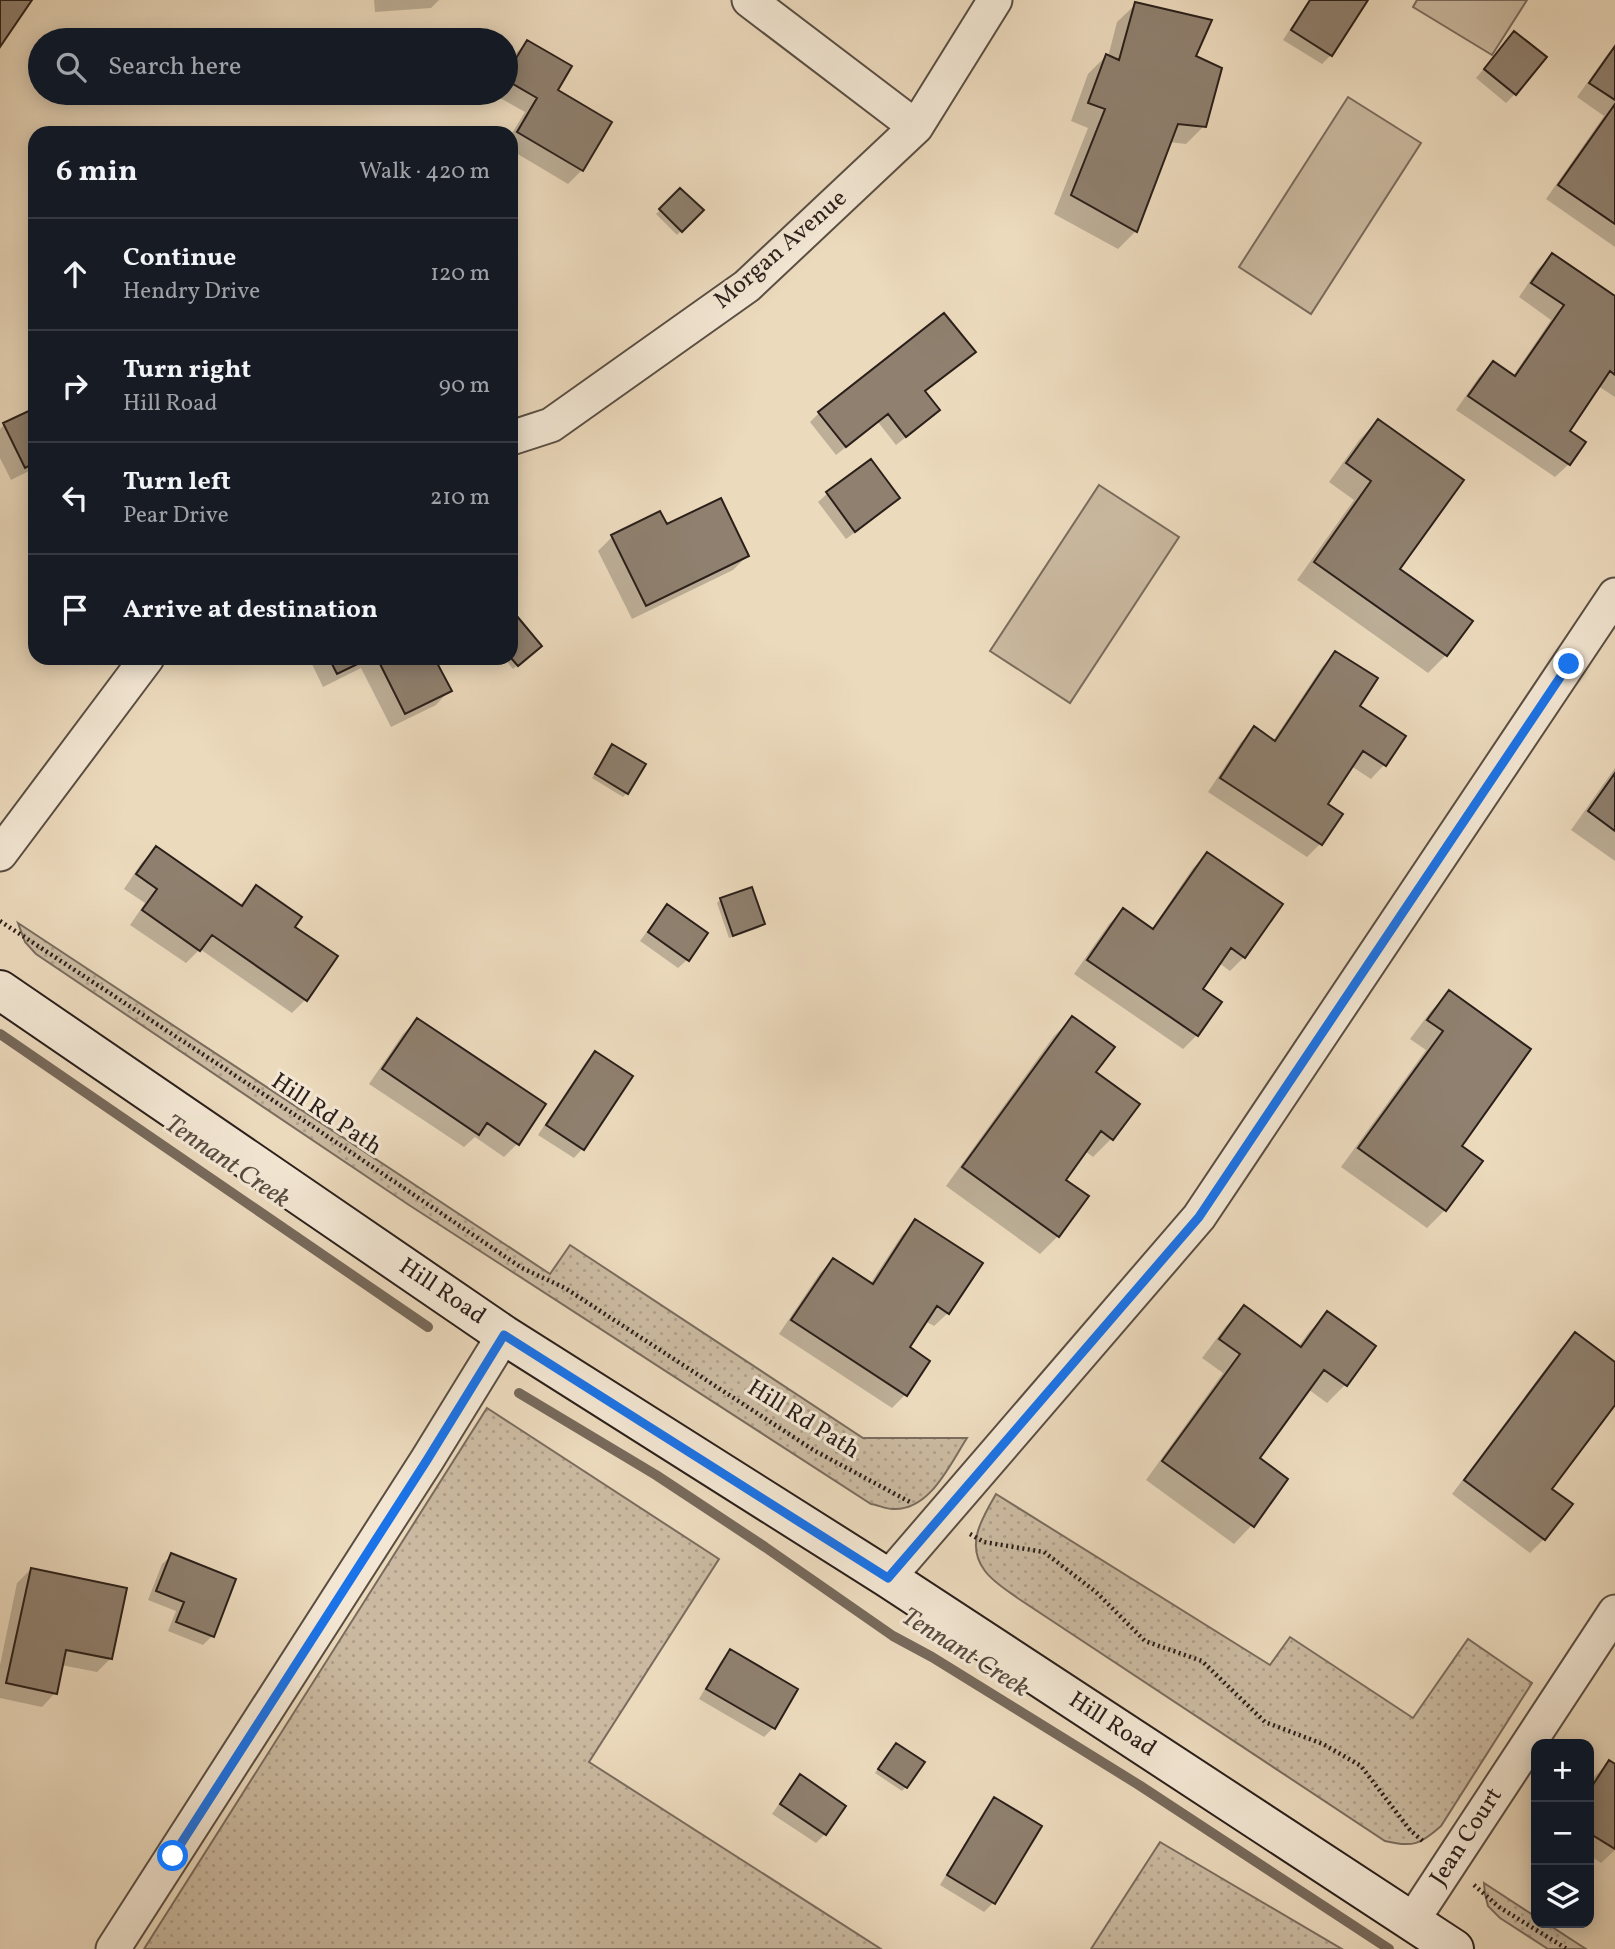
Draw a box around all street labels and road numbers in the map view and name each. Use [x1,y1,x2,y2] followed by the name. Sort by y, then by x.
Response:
[707,183,855,317] street label: Morgan Avenue
[264,1065,388,1165] street label: Hill Rd Path
[392,1250,492,1334] street label: Hill Road
[740,1372,866,1468] street label: Hill Rd Path
[1061,1684,1163,1766] street label: Hill Road
[1423,1781,1511,1893] street label: Jean Court

